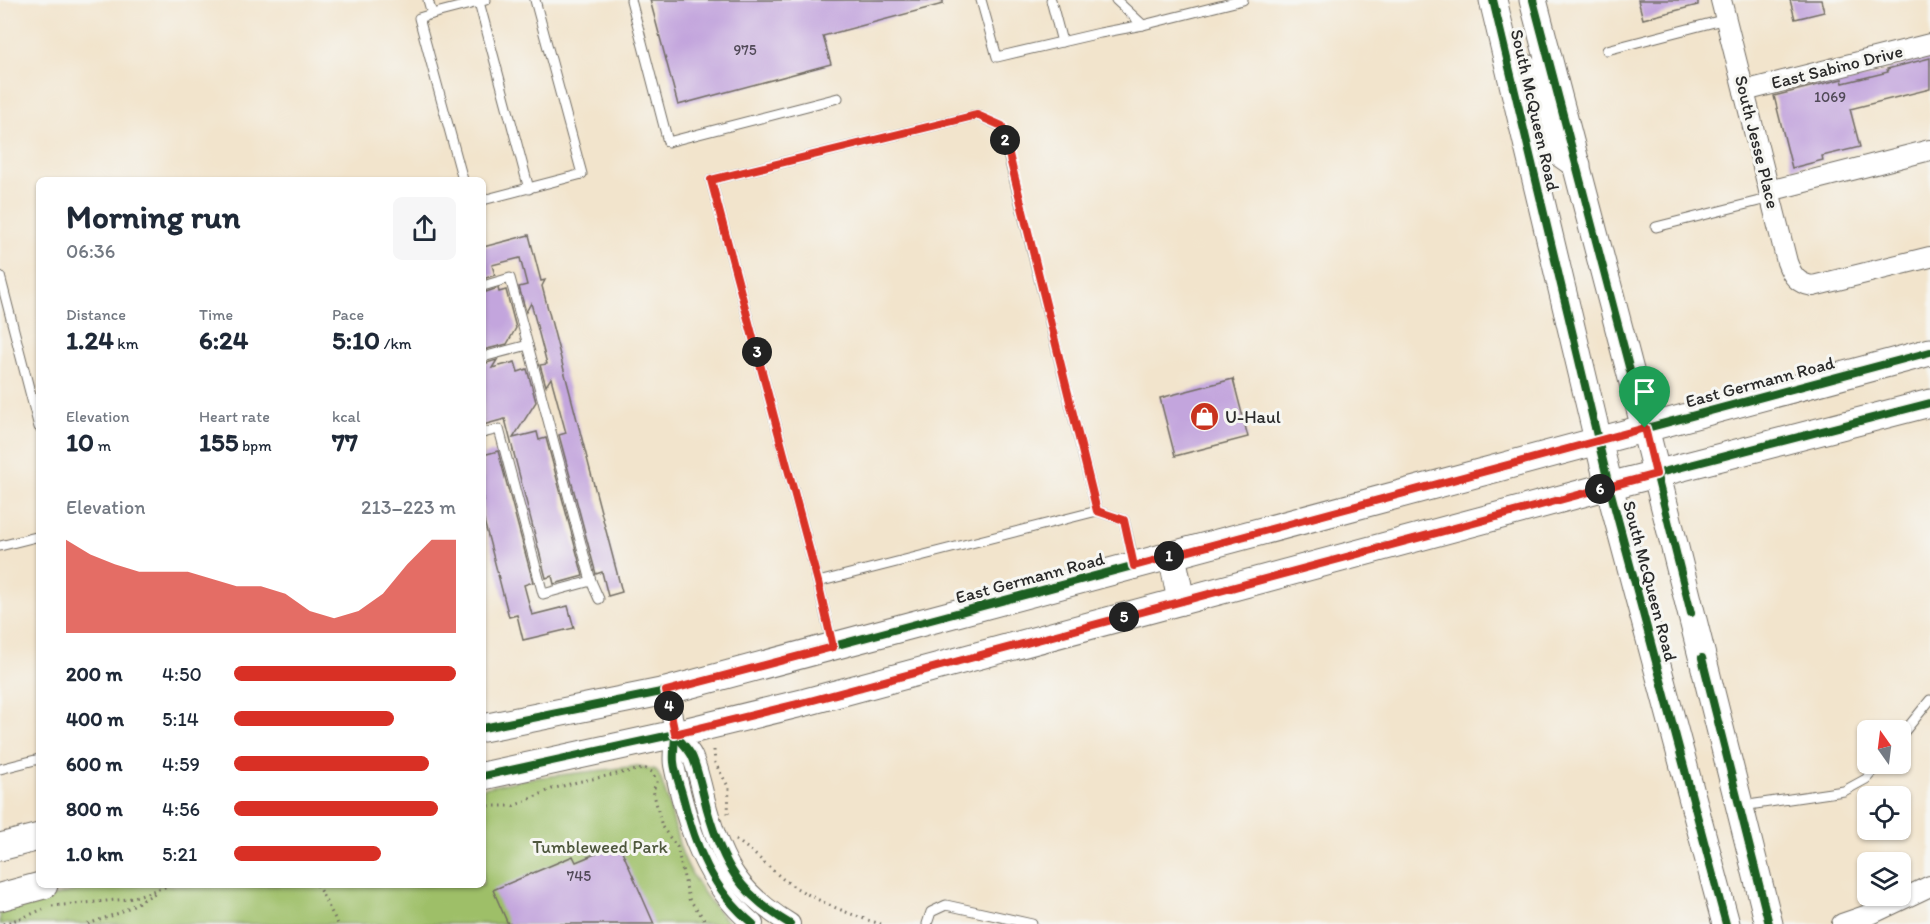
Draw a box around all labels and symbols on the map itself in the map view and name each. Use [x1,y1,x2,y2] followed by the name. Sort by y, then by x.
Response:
[1506,27,1564,193] street label: South McQueen Road
[1769,40,1905,94] street label: East Sabino Drive
[733,41,757,59] house number: 975
[1730,73,1784,211] street label: South Jesse Place
[1814,88,1846,106] house number: 1069
[990,125,1020,155] pin: 2
[742,337,772,367] pin: 3
[1683,352,1837,412] street label: East Germann Road
[1619,366,1670,428] pin
[1188,401,1220,433] shop icon: U-Haul
[1225,406,1281,428] place label: U-Haul
[1585,474,1615,504] pin: 6
[1618,498,1682,664] street label: South McQueen Road
[1154,541,1184,571] pin: 1
[953,548,1107,608] street label: East Germann Road
[1109,602,1139,632] pin: 5
[654,691,684,721] pin: 4
[1857,720,1911,774] north arrow
[532,836,669,858] park label: Tumbleweed Park
[567,867,591,885] house number: 745

